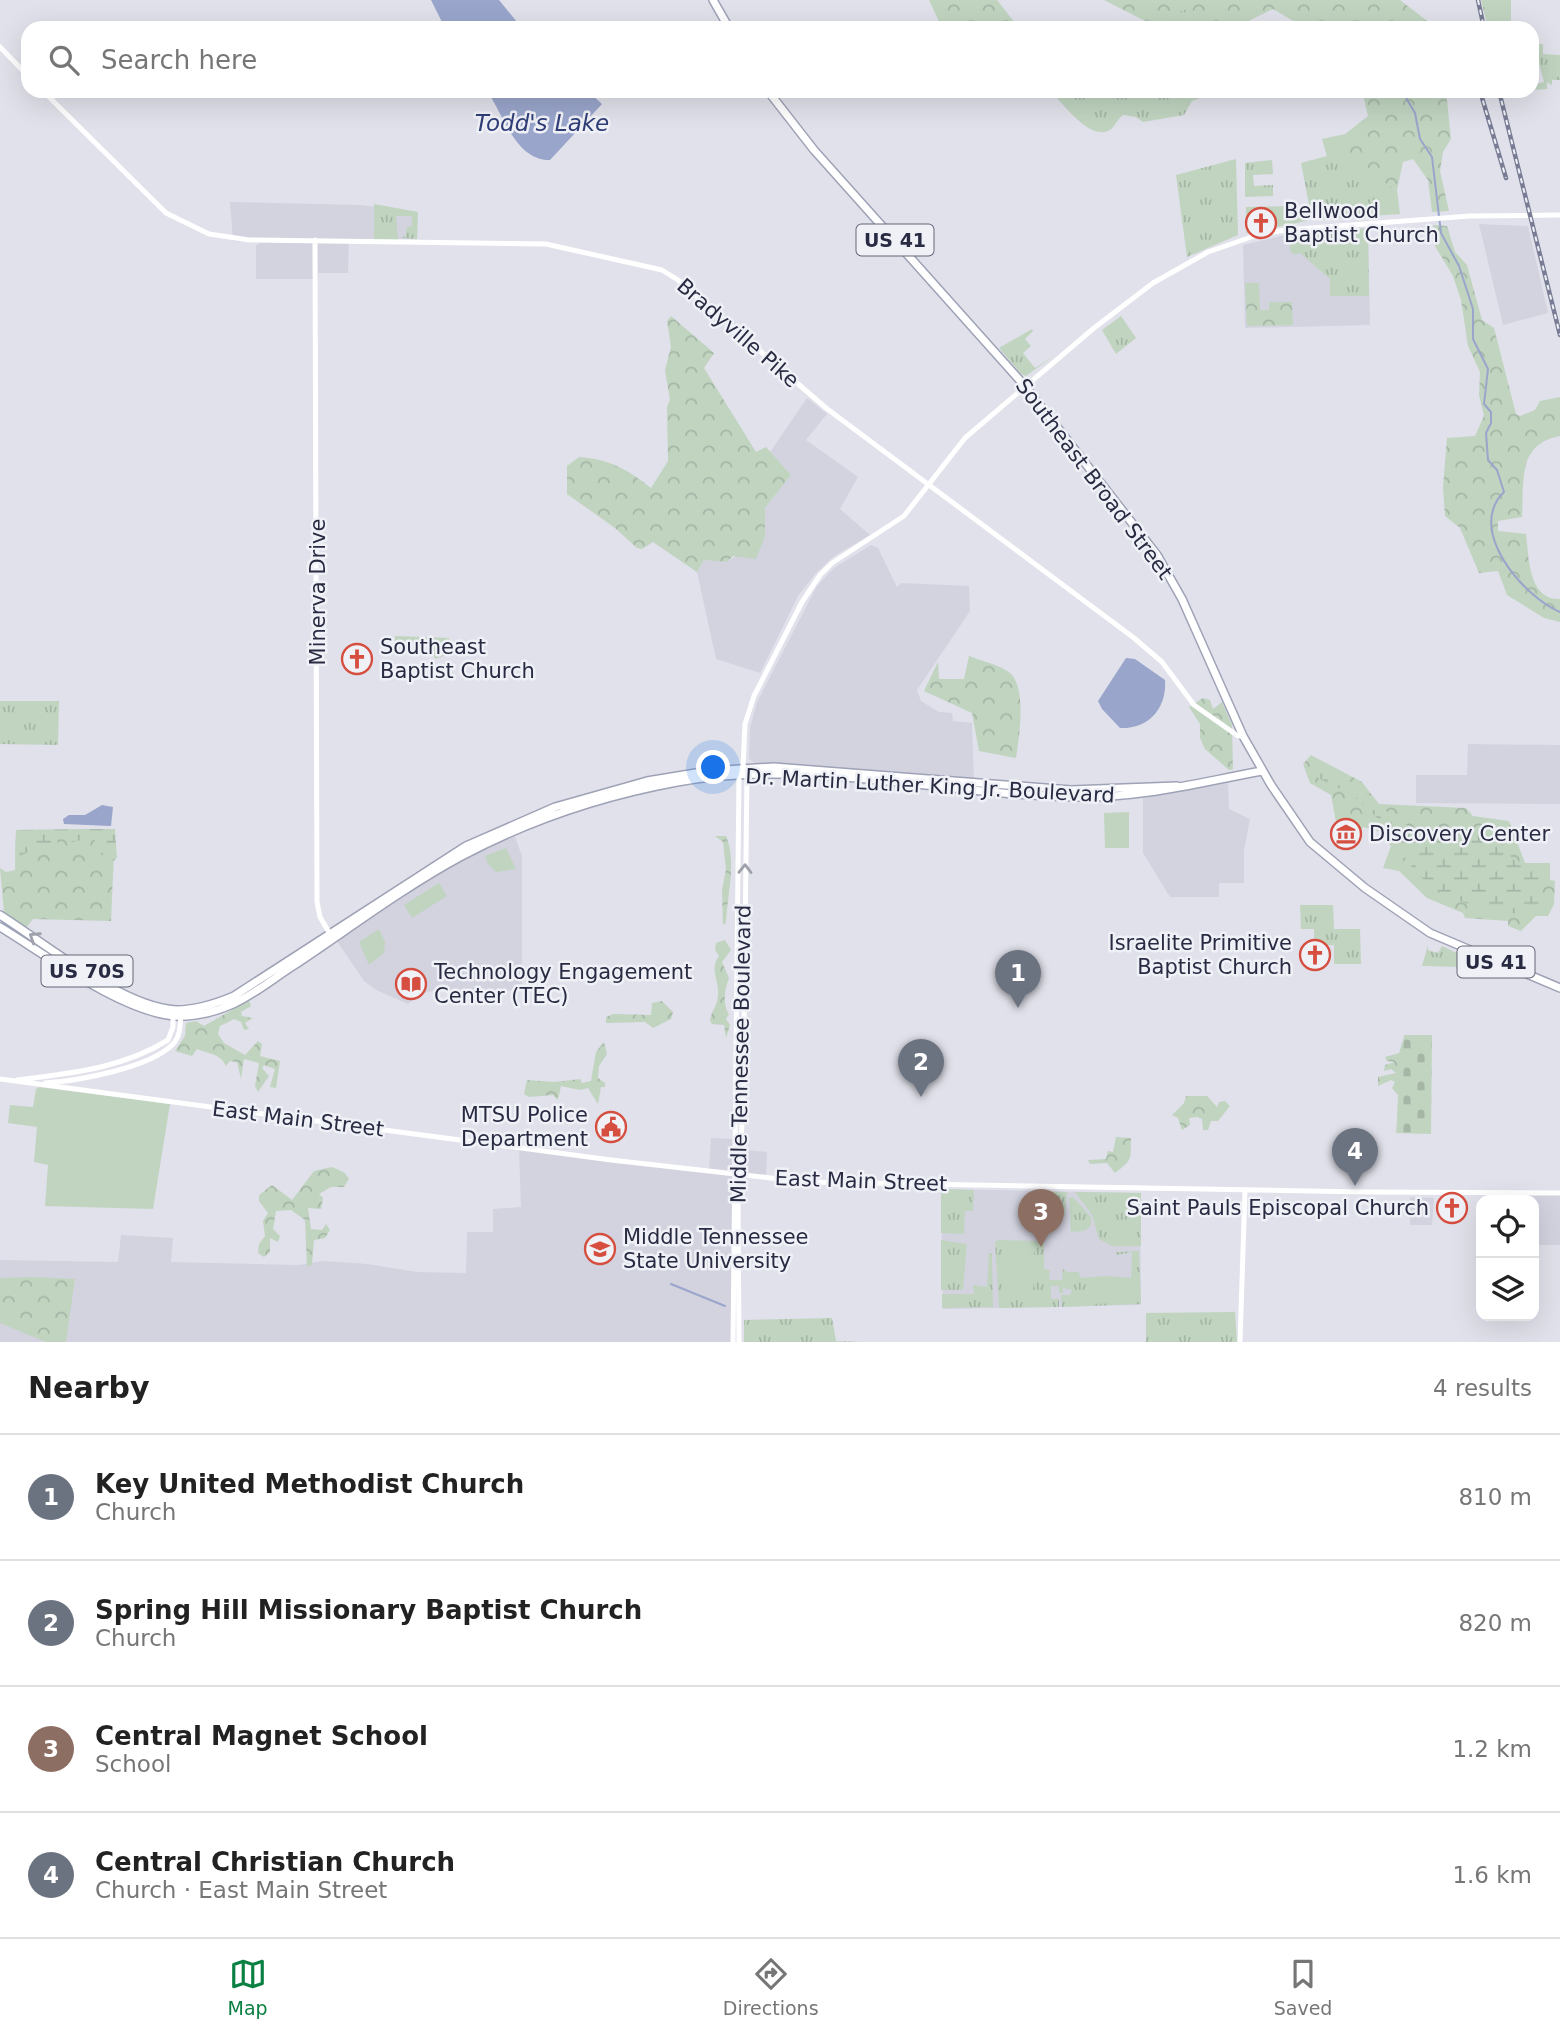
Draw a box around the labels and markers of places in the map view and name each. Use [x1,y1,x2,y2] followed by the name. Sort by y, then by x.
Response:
[1284,199,1439,247] place label: Bellwood Baptist Church
[1244,206,1278,240] church icon: Bellwood Baptist Church
[380,635,535,683] place label: Southeast Baptist Church
[340,642,374,676] church icon: Southeast Baptist Church
[1329,817,1363,851] museum icon: Discovery Center
[1369,822,1550,846] place label: Discovery Center
[1108,931,1292,979] place label: Israelite Primitive Baptist Church
[1298,938,1332,972] church icon: Israelite Primitive Baptist Church
[995,950,1041,1008] pin: 1
[433,960,692,1008] place label: Technology Engagement Center (TEC)
[394,967,428,1001] library icon: Technology Engagement Center (TEC)
[898,1039,944,1097] pin: 2
[461,1103,588,1151] place label: MTSU Police Department
[594,1110,628,1144] public building icon: MTSU Police Department
[1332,1128,1378,1186] pin: 4
[1018,1189,1064,1247] pin: 3
[1435,1191,1469,1225] church icon: Saint Pauls Episcopal Church
[1127,1196,1429,1220] place label: Saint Pauls Episcopal Church
[623,1225,808,1273] place label: Middle Tennessee State University
[583,1232,617,1266] school or university icon: Middle Tennessee State University

